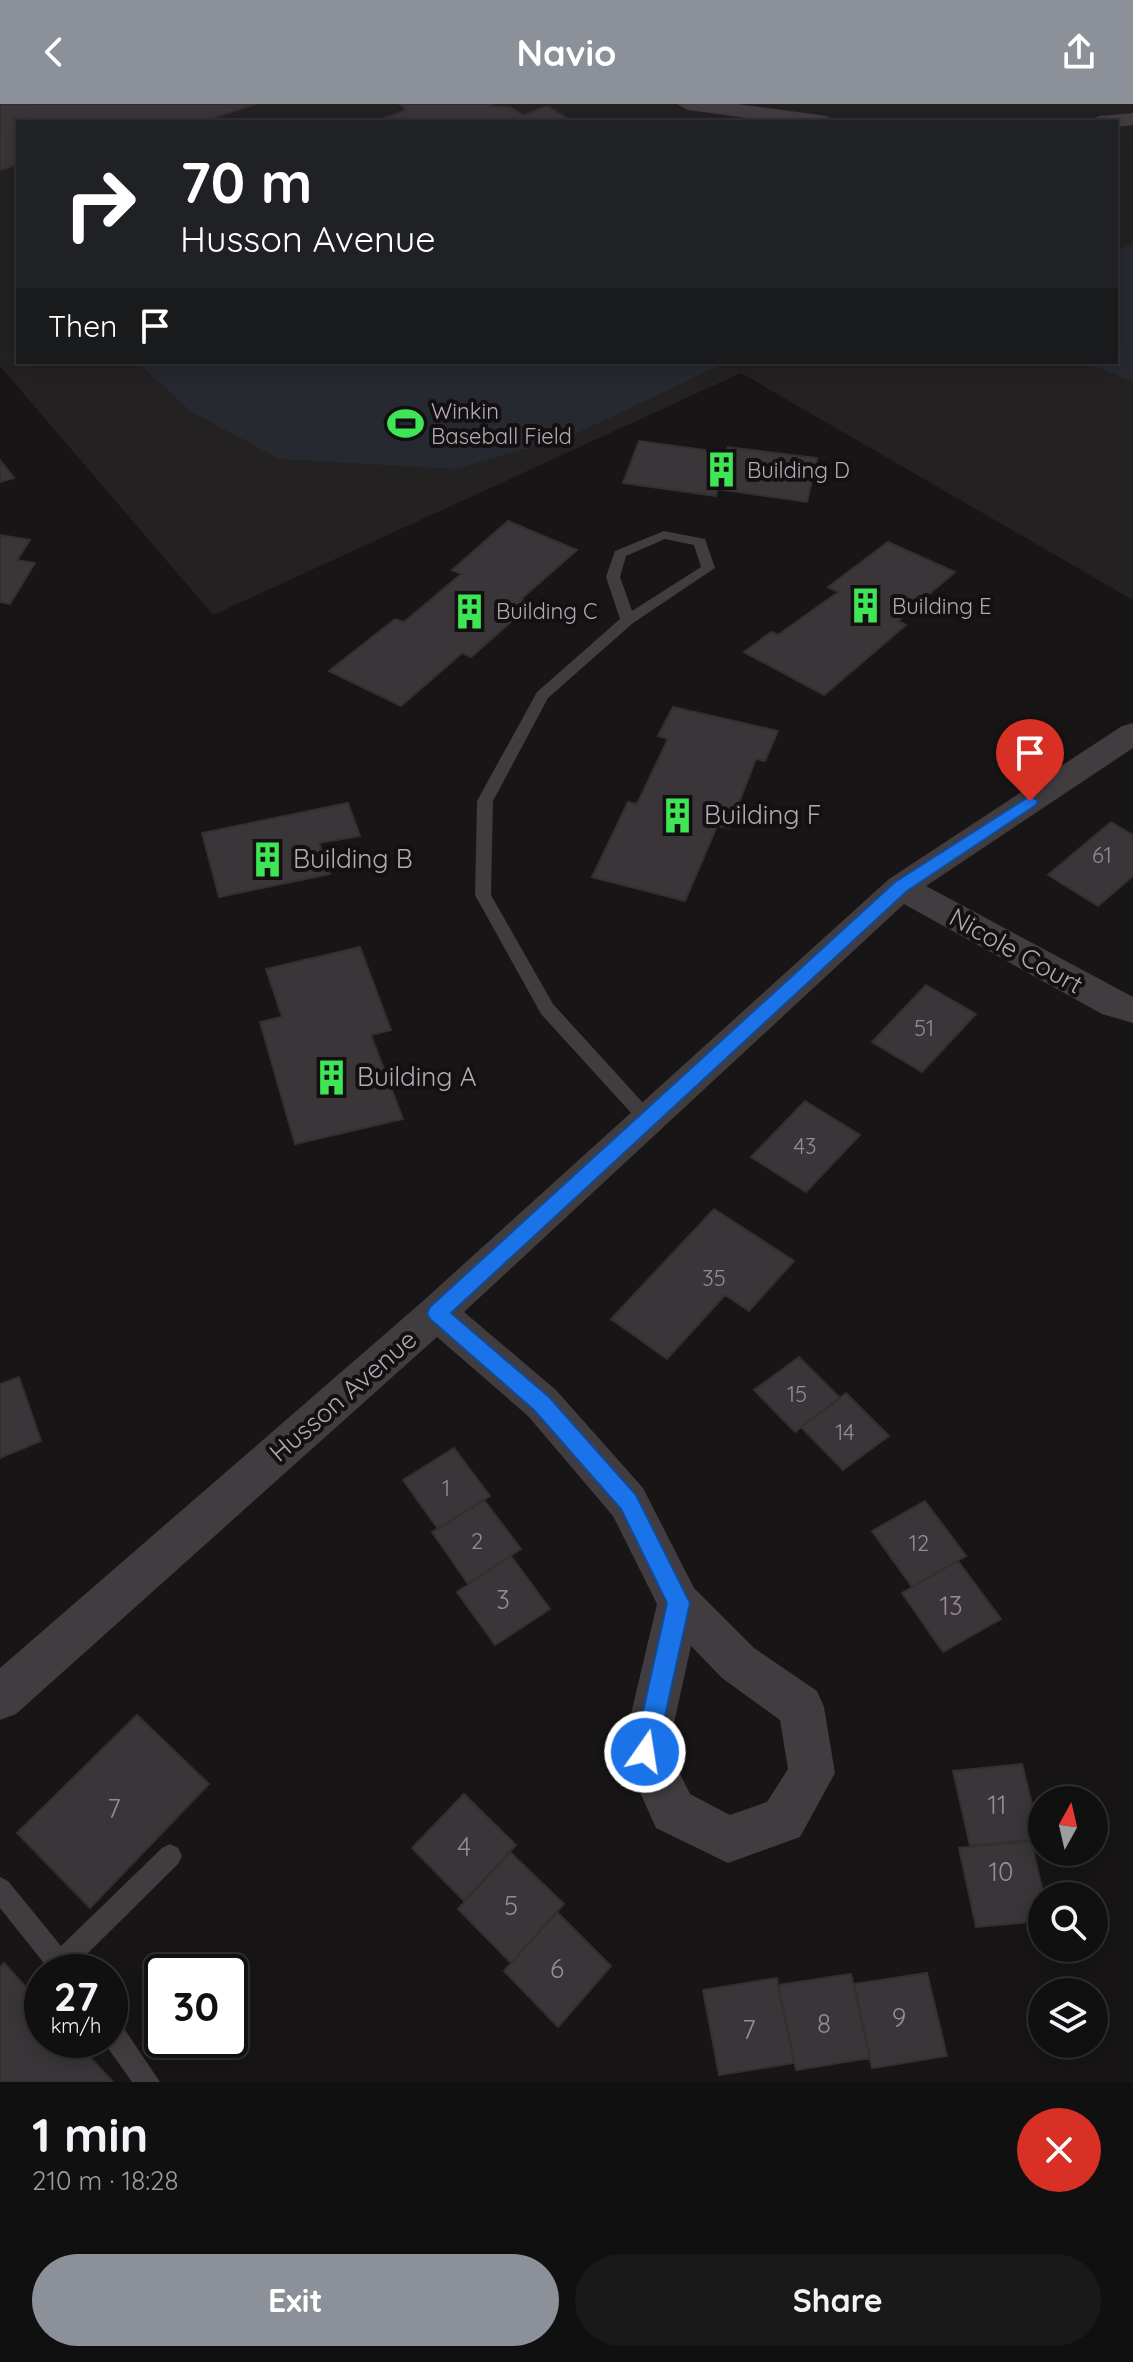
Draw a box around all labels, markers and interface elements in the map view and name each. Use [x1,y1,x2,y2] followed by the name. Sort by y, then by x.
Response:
[32,30,76,74] icon: back
[517,30,616,75] text: Navio
[1057,30,1101,74] icon: share
[180,147,312,217] text: 70 m
[48,152,152,256] icon: right
[180,216,436,261] text: Husson Avenue
[133,304,177,348] icon: arrive
[48,307,117,345] text: Then
[431,397,572,450] place label: Winkin Baseball Field
[386,405,424,443] sports icon: Winkin Baseball Field
[702,451,740,489] building icon: Building D
[747,456,850,484] place label: Building D
[847,587,885,625] building icon: Building E
[451,592,489,630] building icon: Building C
[892,592,991,620] place label: Building E
[496,597,597,625] place label: Building C
[996,719,1064,801] pin
[1008,731,1052,775] icon: arrive
[659,796,697,834] building icon: Building F
[704,798,821,831] place label: Building F
[248,840,286,878] building icon: Building B
[1092,841,1112,869] house number: 61
[293,842,413,875] place label: Building B
[944,900,1089,1001] street label: Nicole Court
[914,1014,934,1042] house number: 51
[312,1058,350,1096] building icon: Building A
[357,1060,477,1093] place label: Building A
[793,1132,817,1160] house number: 43
[702,1264,726,1292] house number: 35
[262,1323,423,1469] street label: Husson Avenue
[787,1380,807,1408] house number: 15
[835,1418,855,1446] house number: 14
[442,1474,450,1502] house number: 1
[471,1527,483,1555] house number: 2
[909,1529,929,1557] house number: 12
[496,1583,510,1616] house number: 3
[939,1589,963,1622] house number: 13
[603,1710,687,1794] position arrow
[1028,1786,1108,1866] north arrow
[1028,1786,1108,2058] map controls
[987,1788,1007,1821] house number: 11
[107,1792,121,1825] house number: 7
[457,1830,471,1863] house number: 4
[988,1855,1014,1888] house number: 10
[1028,1882,1108,1962] button: search
[504,1889,518,1922] house number: 5
[550,1952,564,1985] house number: 6
[144,1954,248,2058] speed limit sign: 30
[54,1971,98,2021] text: 27
[1028,1978,1108,2058] button: layers
[892,2001,906,2034] house number: 9
[817,2007,831,2040] house number: 8
[51,2013,101,2038] text: km/h
[742,2013,756,2046] house number: 7
[32,2104,148,2164] text: 1 min
[1017,2108,1101,2192] button: close
[32,2164,179,2197] text: 210 m · 18:28
[32,2254,559,2346] button: Exit
[575,2254,1101,2346] button: Share

